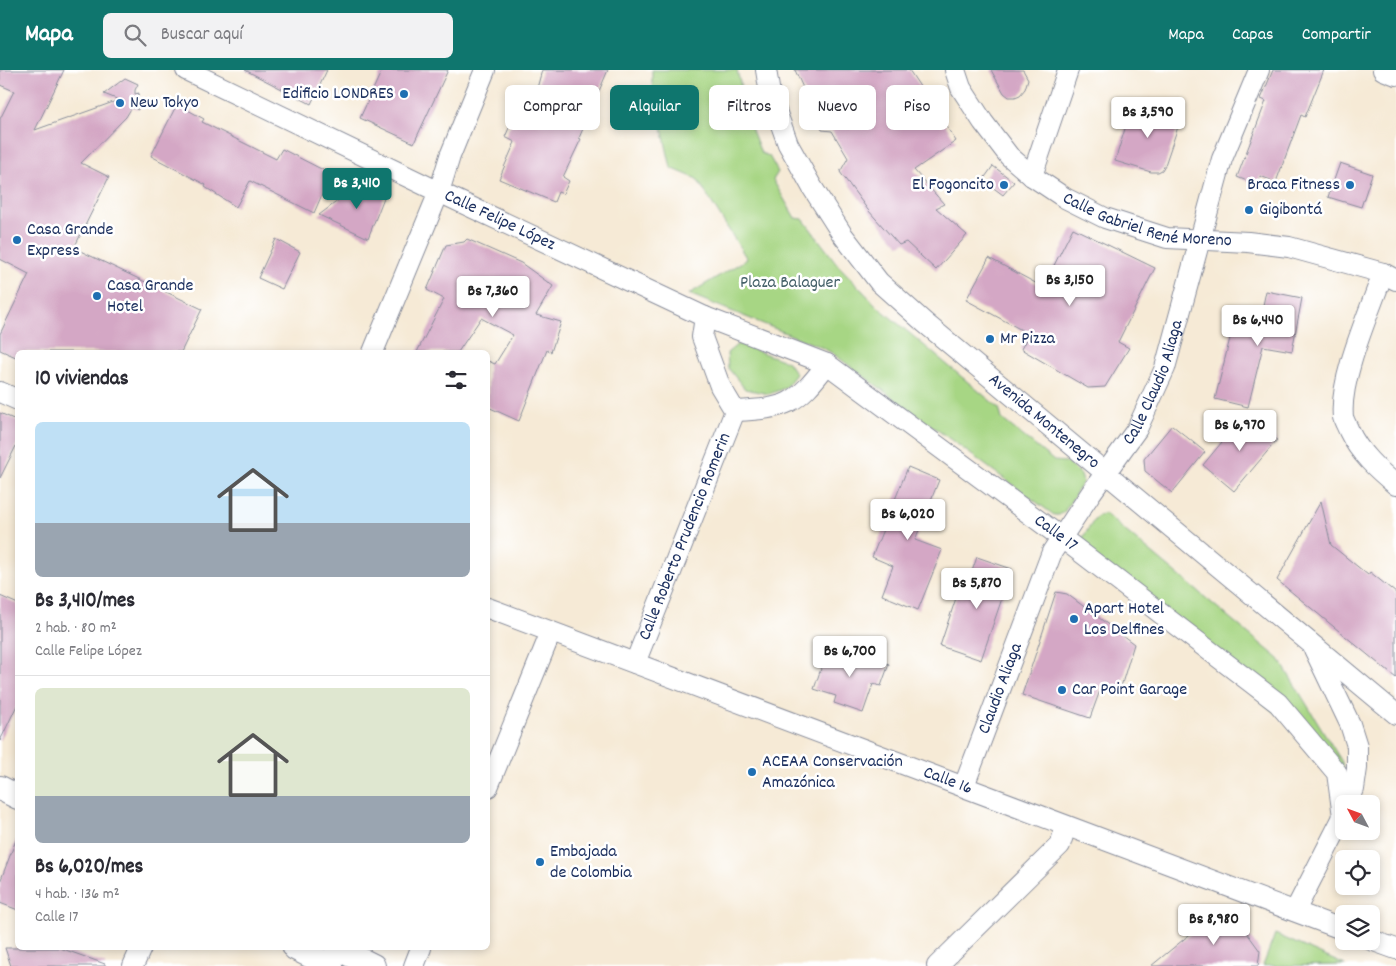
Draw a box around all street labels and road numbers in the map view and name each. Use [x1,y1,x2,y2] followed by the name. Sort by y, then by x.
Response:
[440,184,560,258] street label: Calle Felipe López
[1058,186,1232,254] street label: Calle Gabriel René Moreno
[1117,317,1190,450] street label: Calle Claudio Aliaga
[983,368,1105,475] street label: Avenida Montenegro
[633,429,738,644] street label: Calle Roberto Prudencio Romerin
[1029,509,1083,558] street label: Calle 17
[972,639,1029,738] street label: Claudio Aliaga
[919,760,976,802] street label: Calle 16

